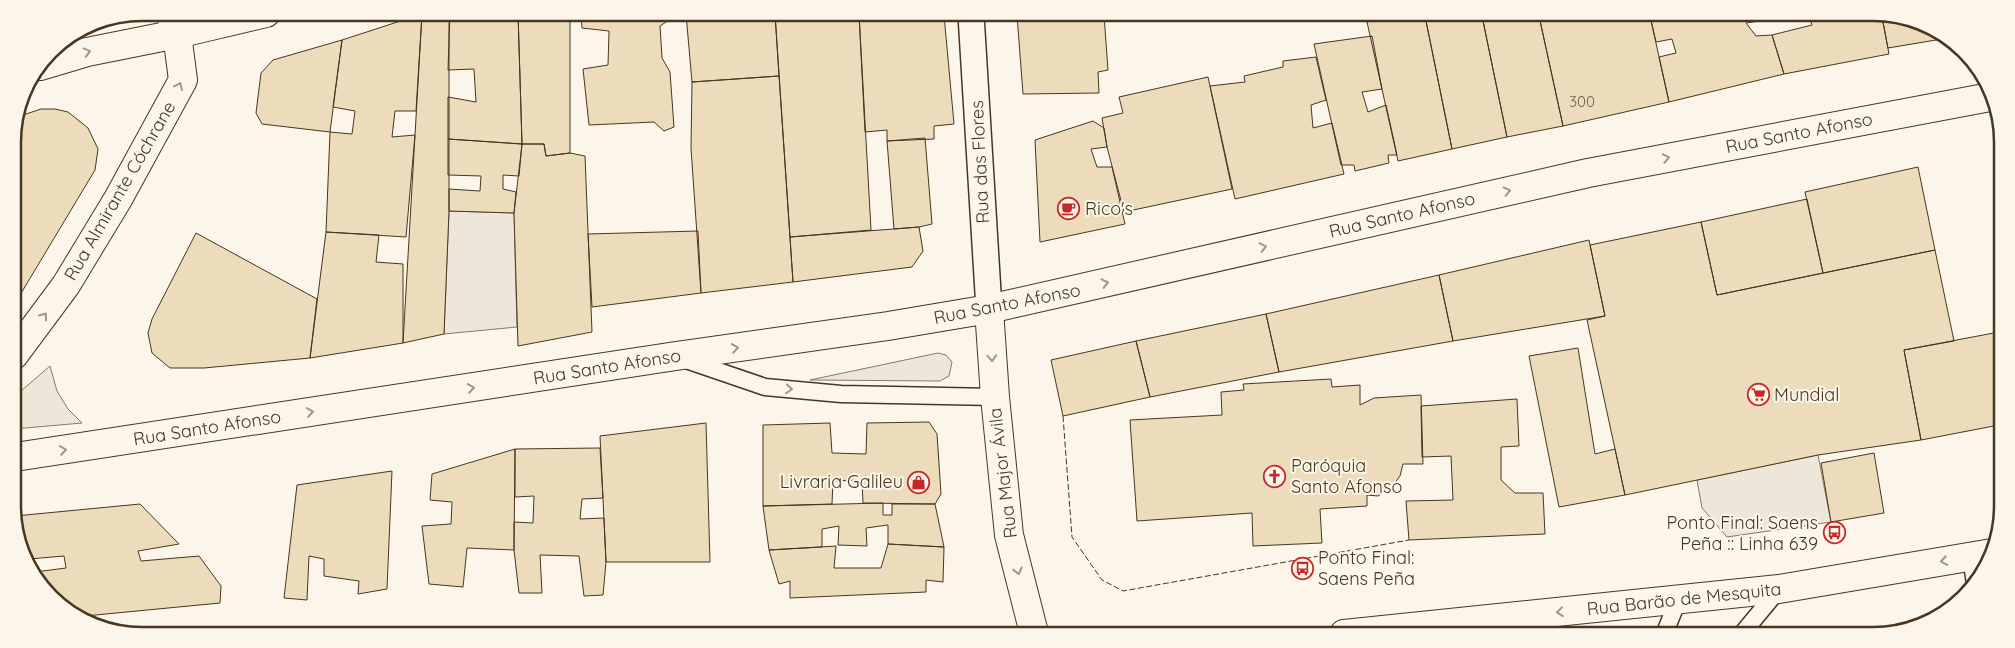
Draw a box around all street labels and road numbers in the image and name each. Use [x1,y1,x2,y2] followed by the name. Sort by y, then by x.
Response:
[59,97,180,285] street label: Rua Almirante Cóchrane
[965,100,994,224] street label: Rua das Flores
[1723,107,1874,158] street label: Rua Santo Afonso
[1327,187,1477,243] street label: Rua Santo Afonso
[931,278,1082,329] street label: Rua Santo Afonso
[531,343,682,390] street label: Rua Santo Afonso
[131,404,282,451] street label: Rua Santo Afonso
[983,406,1022,540] street label: Rua Major Ávila
[1586,577,1782,620] street label: Rua Barão de Mesquita

